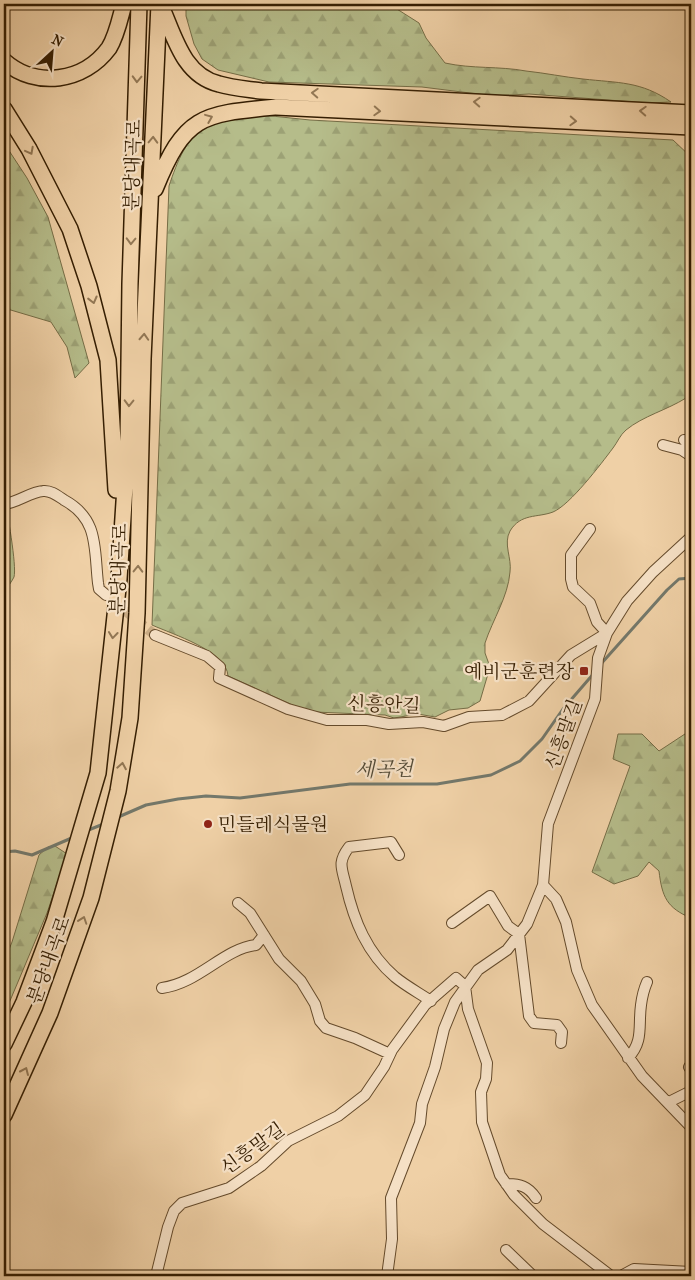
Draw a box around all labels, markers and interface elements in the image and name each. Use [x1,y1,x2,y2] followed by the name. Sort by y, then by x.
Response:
[28,28,78,78] north arrow
[49,31,66,51] text: N
[132,75,143,83] one-way arrow
[310,88,318,99] one-way arrow
[473,97,481,108] one-way arrow
[638,105,646,116] one-way arrow
[374,106,382,117] one-way arrow
[204,114,213,124] one-way arrow
[570,115,578,126] one-way arrow
[120,119,146,211] street label: 분당내곡로
[148,135,158,143] one-way arrow
[23,145,33,154] one-way arrow
[126,237,137,245] one-way arrow
[87,295,98,304] one-way arrow
[139,333,150,341] one-way arrow
[124,400,134,408] one-way arrow
[106,523,132,615] street label: 분당내곡로
[133,565,143,572] one-way arrow
[108,632,119,640] one-way arrow
[464,661,575,683] place label: 예비군훈련장
[578,665,590,677] marker: 예비군훈련장
[347,693,421,717] street label: 신흥안길
[541,696,587,773] street label: 신흥말길
[355,757,415,782] water label: 세곡천
[116,761,126,770] one-way arrow
[218,814,328,836] place label: 민들레식물원
[202,818,214,830] marker: 민들레식물원
[23,913,75,1007] street label: 분당내곡로
[77,916,87,924] one-way arrow
[19,1067,30,1076] one-way arrow
[216,1118,289,1179] street label: 신흥말길

